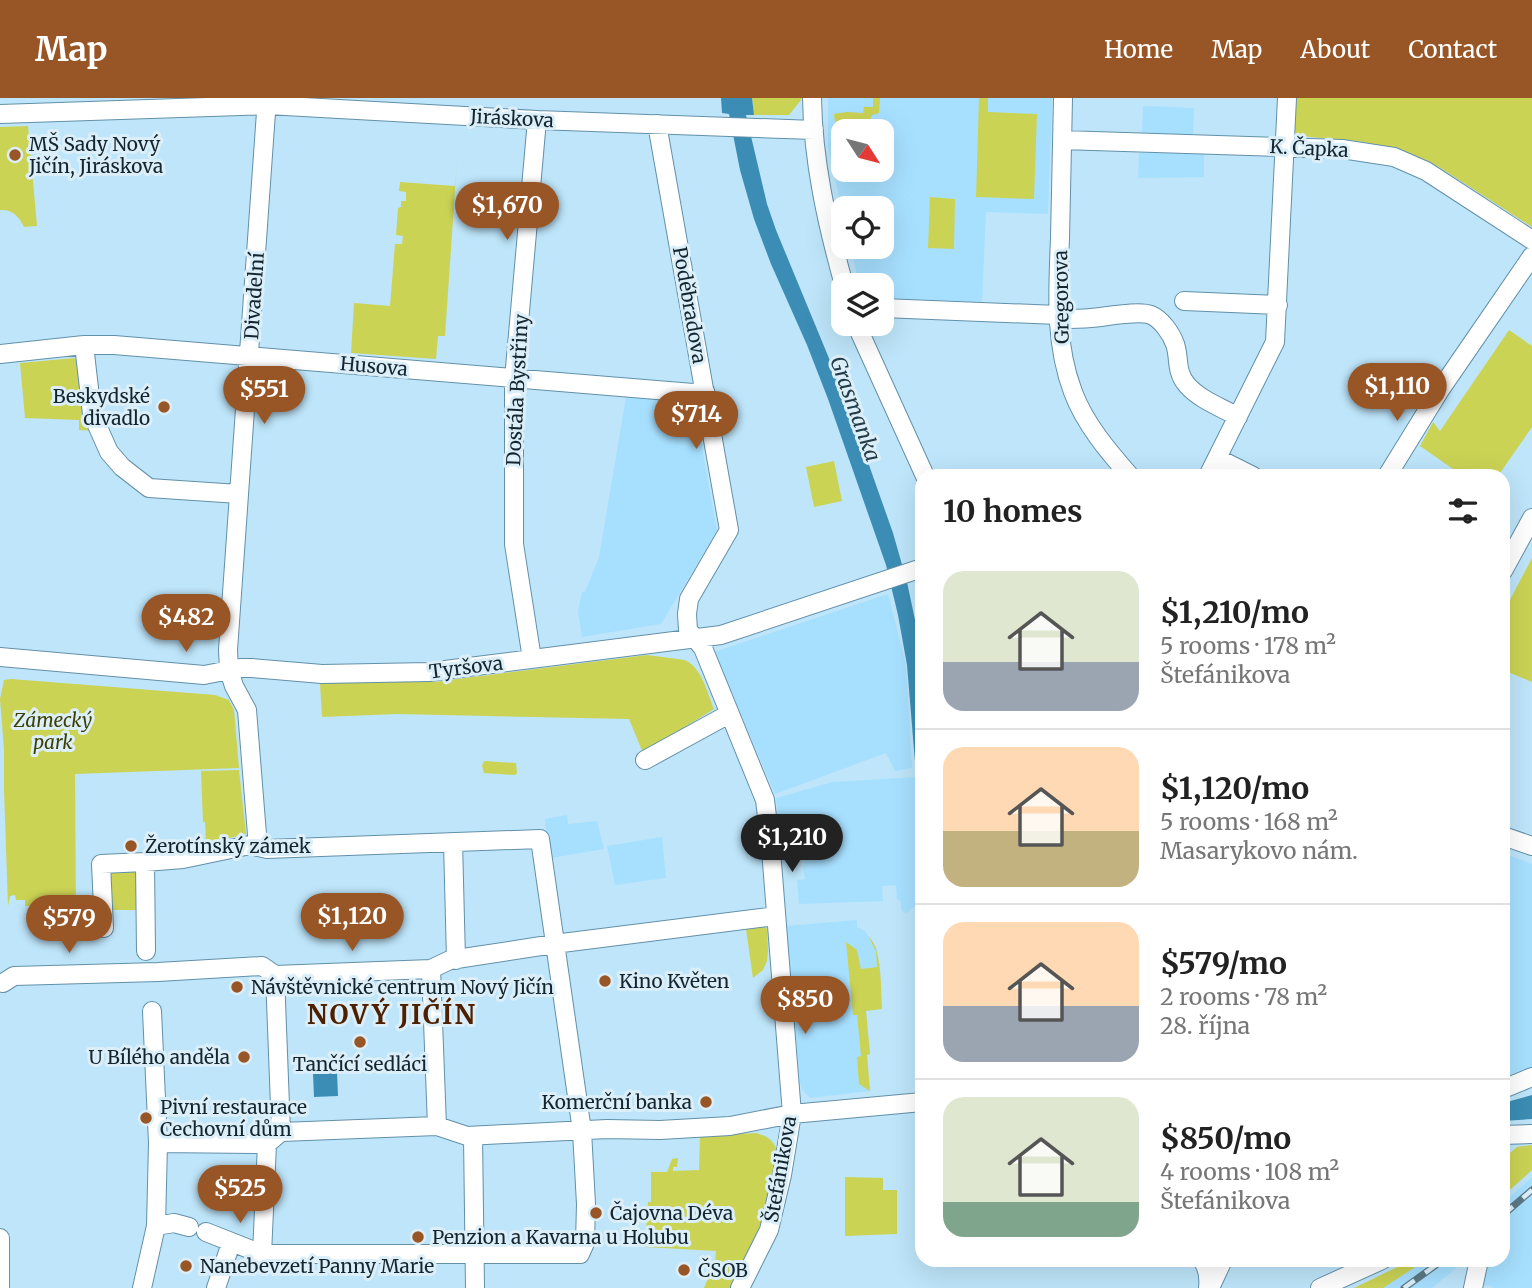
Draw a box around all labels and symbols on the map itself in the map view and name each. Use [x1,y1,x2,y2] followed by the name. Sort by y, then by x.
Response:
[469,104,555,132] street label: Jiráskova
[831,119,894,182] north arrow
[28,131,163,178] place label: MŠ Sady Nový Jičín, Jiráskova
[1269,133,1349,162] street label: K. Čapka
[7,147,23,163] marker: MŠ Sady Nový Jičín, Jiráskova
[450,183,564,242] pin: $1,670
[668,245,712,365] street label: Poděbradova
[1048,250,1074,344] street label: Gregorova
[239,251,269,340] street label: Divadelní
[501,314,533,466] street label: Dostála Bystřiny
[339,351,409,381] street label: Husova
[824,353,887,465] water label: Grasmanka
[1340,364,1454,423] pin: $1,110
[223,366,305,426] pin: $551
[53,384,150,430] place label: Beskydské divadlo
[655,392,737,451] pin: $714
[156,399,172,415] marker: Beskydské divadlo
[145,594,227,654] pin: $482
[428,651,504,683] street label: Tyršova
[13,708,92,754] park label: Zámecký park
[735,814,849,874] pin: $1,210
[145,834,311,858] place label: Žerotínský zámek
[123,838,139,854] marker: Žerotínský zámek
[295,894,409,953] pin: $1,120
[28,896,110,955] pin: $579
[619,969,730,993] place label: Kino Květen
[597,973,613,989] marker: Kino Květen
[251,975,554,999] place label: Návštěvnické centrum Nový Jičín
[764,976,846,1036] pin: $850
[229,979,245,995] marker: Návštěvnické centrum Nový Jičín
[307,997,477,1031] district label: NOVÝ JIČÍN
[352,1034,368,1050] marker: Tančící sedláci
[88,1045,230,1069] place label: U Bílého anděla
[236,1049,252,1065] marker: U Bílého anděla
[293,1052,427,1076] place label: Tančící sedláci
[542,1090,692,1114] place label: Komerční banka
[698,1094,714,1110] marker: Komerční banka
[160,1095,307,1141] place label: Pivní restaurace Cechovní dům
[138,1110,154,1126] marker: Pivní restaurace Cechovní dům
[758,1114,801,1224] street label: Štefánikova
[199,1166,281,1225] pin: $525
[610,1200,733,1225] place label: Čajovna Déva
[588,1205,604,1221] marker: Čajovna Déva
[432,1225,689,1249] place label: Penzion a Kavarna u Holubu
[410,1229,426,1245] marker: Penzion a Kavarna u Holubu
[200,1254,434,1278] place label: Nanebevzetí Panny Marie
[698,1257,748,1282] place label: ČSOB
[178,1258,194,1274] marker: Nanebevzetí Panny Marie
[676,1262,692,1278] marker: ČSOB

